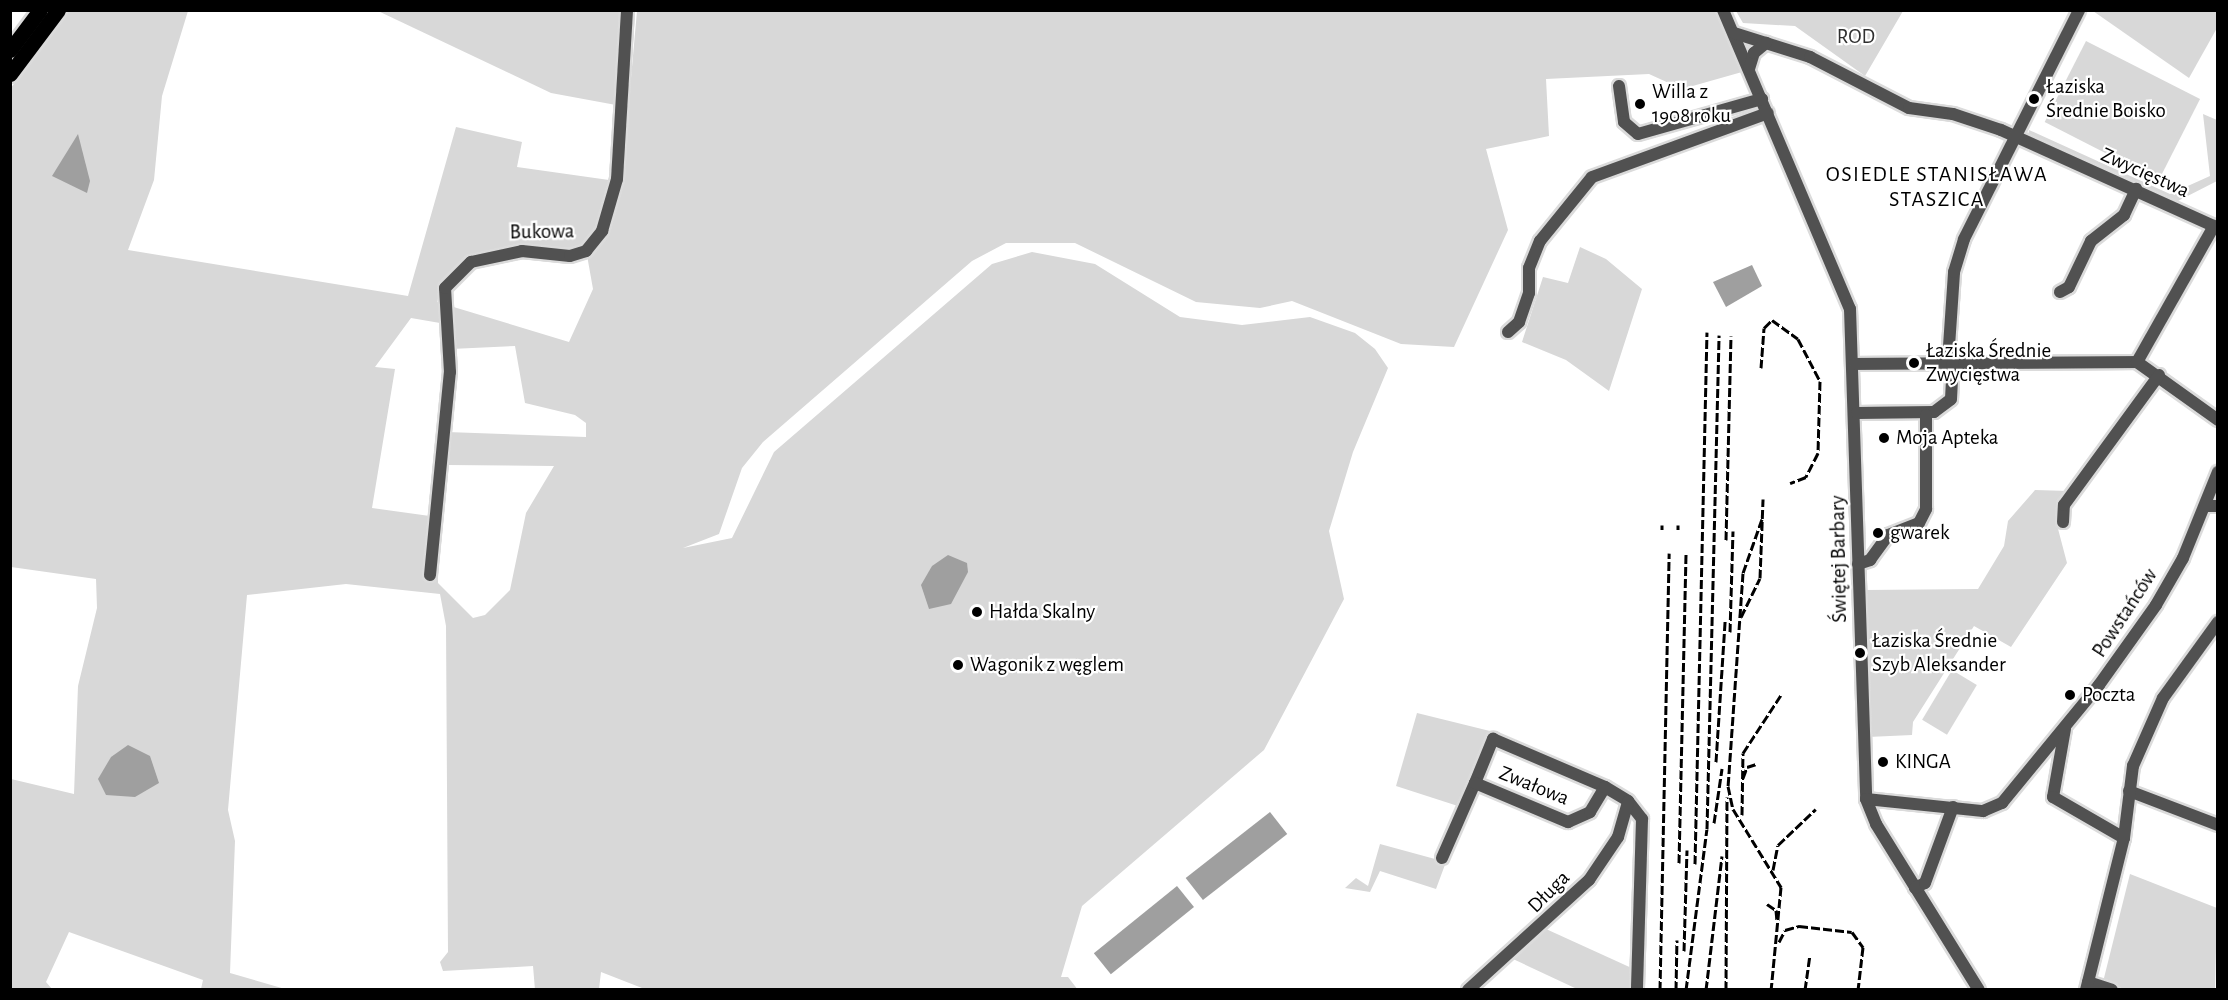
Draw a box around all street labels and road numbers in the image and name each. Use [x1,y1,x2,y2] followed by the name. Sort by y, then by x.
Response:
[2097,142,2193,204] street label: Zwycięstwa
[509,219,575,245] street label: Bukowa
[1825,495,1853,623] street label: Świętej Barbary
[2087,564,2163,662] street label: Powstańców
[1495,761,1573,811] street label: Zwałowa
[1523,866,1575,918] street label: Długa

